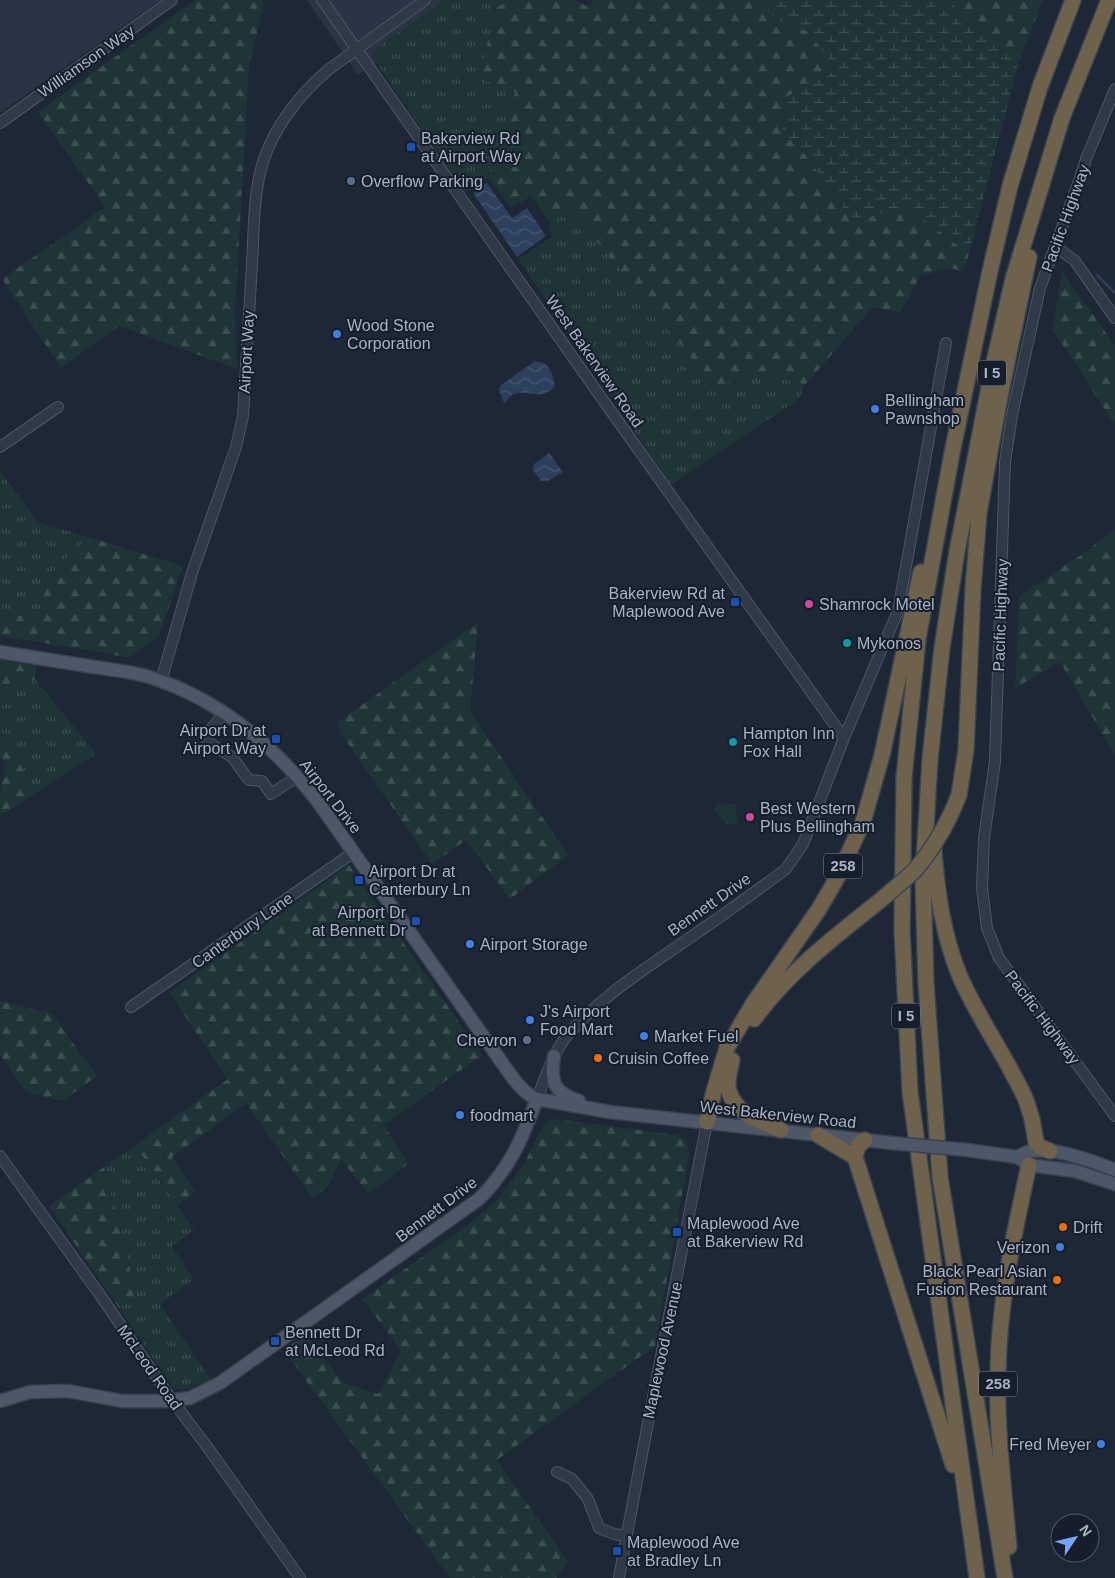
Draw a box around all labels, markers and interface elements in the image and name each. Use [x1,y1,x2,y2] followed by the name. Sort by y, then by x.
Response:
[35,22,138,101] street label: Williamson Way
[421,130,521,165] place label: Bakerview Rd at Airport Way
[405,141,417,153] marker: Bakerview Rd at Airport Way
[1038,162,1093,274] street label: Pacific Highway
[361,173,483,190] place label: Overflow Parking
[345,175,357,187] marker: Overflow Parking
[543,292,647,431] street label: West Bakerview Road
[236,310,257,394] street label: Airport Way
[347,317,435,352] place label: Wood Stone Corporation
[331,328,343,340] marker: Wood Stone Corporation
[978,360,1006,386] road number: I 5
[885,392,964,427] place label: Bellingham Pawnshop
[869,403,881,415] marker: Bellingham Pawnshop
[990,558,1011,672] street label: Pacific Highway
[609,585,726,620] place label: Bakerview Rd at Maplewood Ave
[729,596,741,608] marker: Bakerview Rd at Maplewood Ave
[819,596,935,613] place label: Shamrock Motel
[803,598,815,610] marker: Shamrock Motel
[857,635,921,652] place label: Mykonos
[841,637,853,649] marker: Mykonos
[180,722,267,757] place label: Airport Dr at Airport Way
[743,725,835,760] place label: Hampton Inn Fox Hall
[270,733,282,745] marker: Airport Dr at Airport Way
[727,736,739,748] marker: Hampton Inn Fox Hall
[297,756,365,837] street label: Airport Drive
[760,800,875,835] place label: Best Western Plus Bellingham
[744,811,756,823] marker: Best Western Plus Bellingham
[824,854,862,878] road number: 258
[369,863,470,898] place label: Airport Dr at Canterbury Ln
[665,870,754,939] street label: Bennett Drive
[353,874,365,886] marker: Airport Dr at Canterbury Ln
[189,889,296,972] street label: Canterbury Lane
[312,904,407,939] place label: Airport Dr at Bennett Dr
[410,915,422,927] marker: Airport Dr at Bennett Dr
[480,936,588,953] place label: Airport Storage
[464,938,476,950] marker: Airport Storage
[1002,967,1083,1068] street label: Pacific Highway
[540,1003,613,1038] place label: J's Airport Food Mart
[892,1004,920,1028] road number: I 5
[524,1014,536,1026] marker: J's Airport Food Mart
[654,1028,738,1045] place label: Market Fuel
[638,1030,650,1042] marker: Market Fuel
[457,1032,517,1049] place label: Chevron
[521,1034,533,1046] marker: Chevron
[608,1050,709,1067] place label: Cruisin Coffee
[592,1052,604,1064] marker: Cruisin Coffee
[699,1098,857,1131] street label: West Bakerview Road
[470,1107,534,1124] place label: foodmart
[454,1109,466,1121] marker: foodmart
[392,1173,480,1245] street label: Bennett Drive
[687,1215,804,1250] place label: Maplewood Ave at Bakerview Rd
[1073,1219,1103,1236] place label: Drift
[1057,1221,1069,1233] marker: Drift
[671,1226,683,1238] marker: Maplewood Ave at Bakerview Rd
[997,1239,1050,1256] place label: Verizon
[1054,1241,1066,1253] marker: Verizon
[916,1263,1048,1298] place label: Black Pearl Asian Fusion Restaurant
[1051,1274,1063,1286] marker: Black Pearl Asian Fusion Restaurant
[640,1280,685,1420] street label: Maplewood Avenue
[114,1322,185,1413] street label: McLeod Road
[285,1324,385,1359] place label: Bennett Dr at McLeod Rd
[269,1335,281,1347] marker: Bennett Dr at McLeod Rd
[979,1372,1017,1396] road number: 258
[1009,1436,1092,1453] place label: Fred Meyer
[1095,1438,1107,1450] marker: Fred Meyer
[1050,1513,1100,1563] north arrow
[1076,1522,1095,1539] text: N
[627,1534,740,1569] place label: Maplewood Ave at Bradley Ln
[611,1545,623,1557] marker: Maplewood Ave at Bradley Ln

